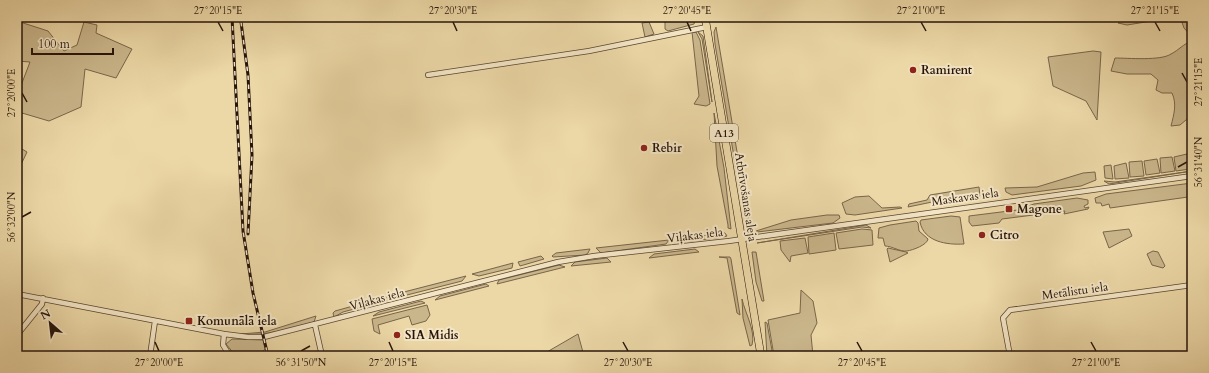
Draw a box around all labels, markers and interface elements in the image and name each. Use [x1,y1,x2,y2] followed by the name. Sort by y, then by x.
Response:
[194,4,242,18] text: 27°20'15"E
[429,4,477,18] text: 27°20'30"E
[663,4,711,18] text: 27°20'45"E
[897,4,945,18] text: 27°21'00"E
[1131,4,1179,18] text: 27°21'15"E
[32,30,113,56] scale bar
[38,36,71,52] text: 100 m
[1192,58,1206,106] text: 27°21'15"E
[921,62,973,78] place label: Ramirent
[908,65,918,75] marker: Ramirent
[5,69,19,117] text: 27°20'00"E
[710,124,738,142] road number: A13
[1192,136,1206,187] text: 56°31'40"N
[652,140,682,156] place label: Rebir
[639,143,649,153] marker: Rebir
[731,151,761,243] street label: Atbrīvošanas aleja
[930,184,1000,210] street label: Maskavas iela
[5,191,19,242] text: 56°32'00"N
[1017,201,1062,217] place label: Magone
[1004,204,1014,214] marker: Magone
[666,224,725,246] street label: Viļakas iela
[990,227,1019,243] place label: Citro
[977,230,987,240] marker: Citro
[1041,278,1110,304] street label: Metālistu iela
[348,284,407,314] street label: Viļakas iela
[30,303,70,343] north arrow
[38,306,54,323] text: N
[197,313,277,329] place label: Komunālā iela
[184,316,194,326] marker: Komunālā iela
[405,327,458,343] place label: SIA Midis
[392,330,402,340] marker: SIA Midis
[135,356,183,370] text: 27°20'00"E
[276,356,327,370] text: 56°31'50"N
[369,356,417,370] text: 27°20'15"E
[604,356,652,370] text: 27°20'30"E
[838,356,886,370] text: 27°20'45"E
[1072,356,1120,370] text: 27°21'00"E

